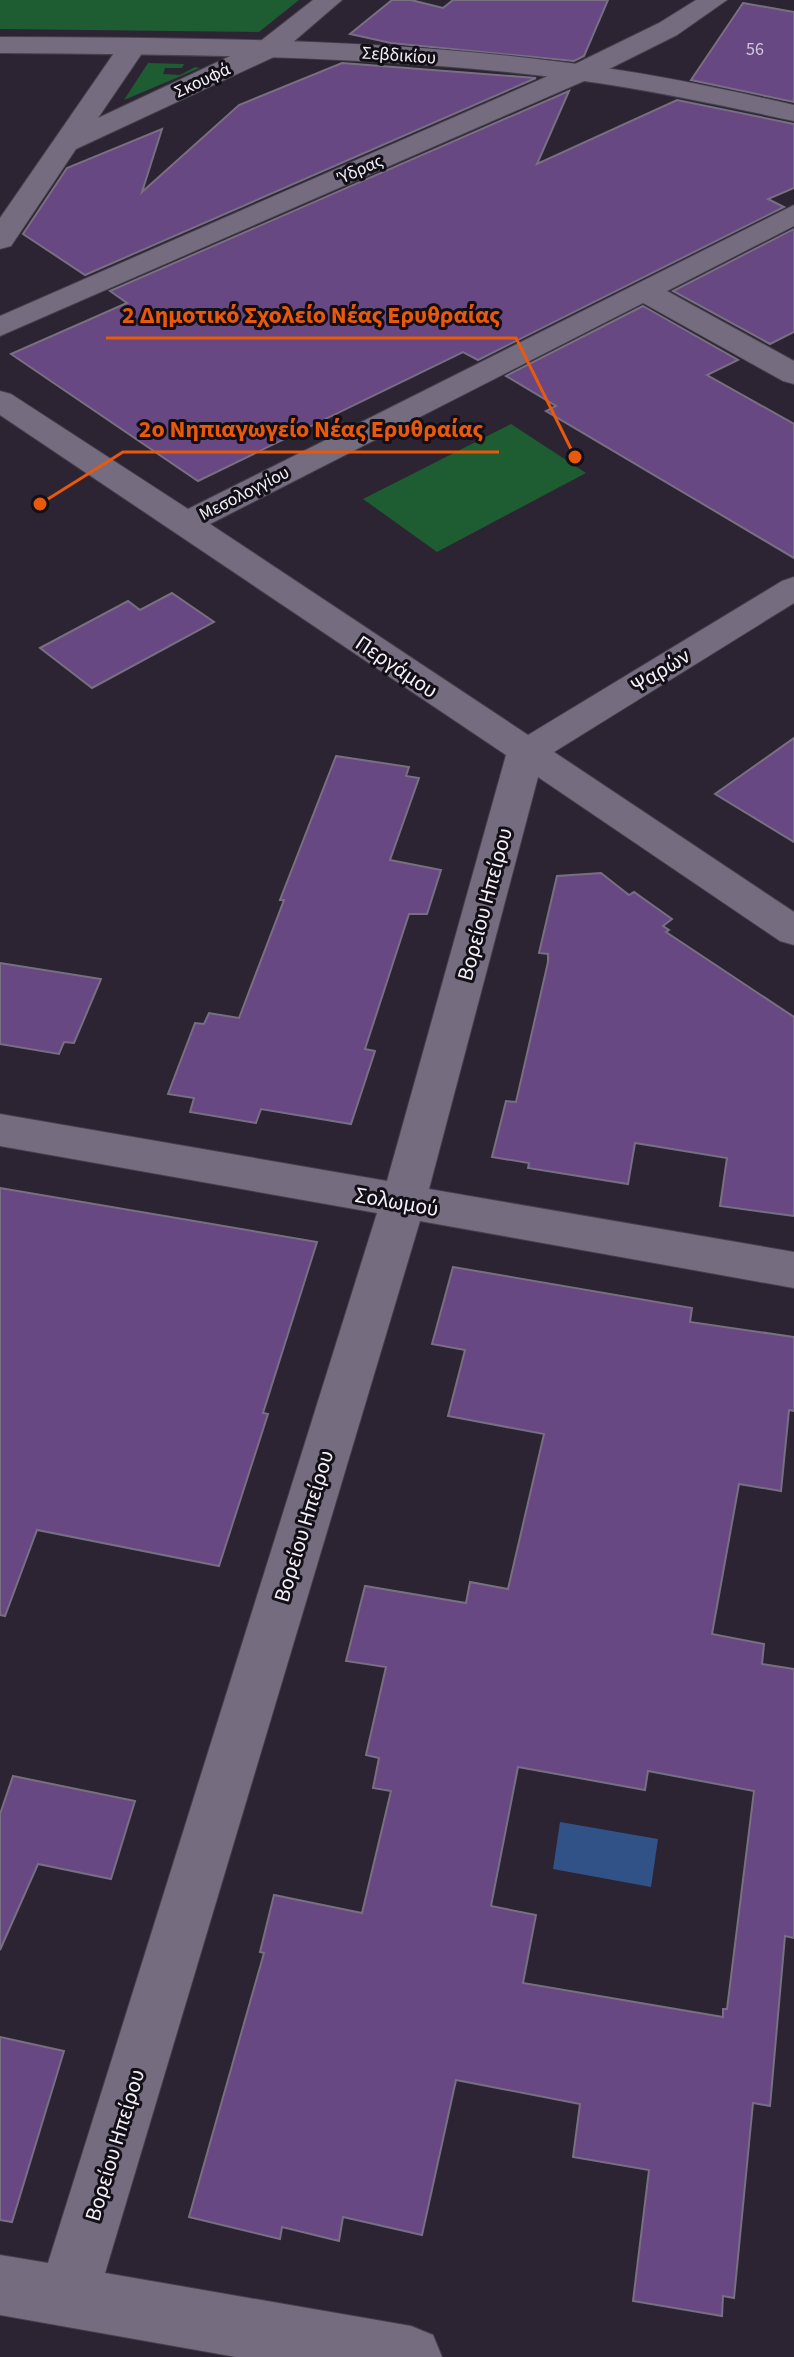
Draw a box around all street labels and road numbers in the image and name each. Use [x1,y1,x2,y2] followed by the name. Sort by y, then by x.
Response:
[361,40,437,71] street label: Σεβδικίου
[170,57,234,104] street label: Σκουφά
[333,148,387,191] street label: Ύδρας
[195,460,294,527] street label: Μεσολογγίου
[349,627,444,706] street label: Περγάμου
[625,640,696,702] street label: Ψαρών
[449,824,521,984] street label: Βορείου Ηπείρου
[353,1179,441,1225] street label: Σολωμού
[266,1446,342,1606] street label: Βορείου Ηπείρου
[77,2065,153,2225] street label: Βορείου Ηπείρου

